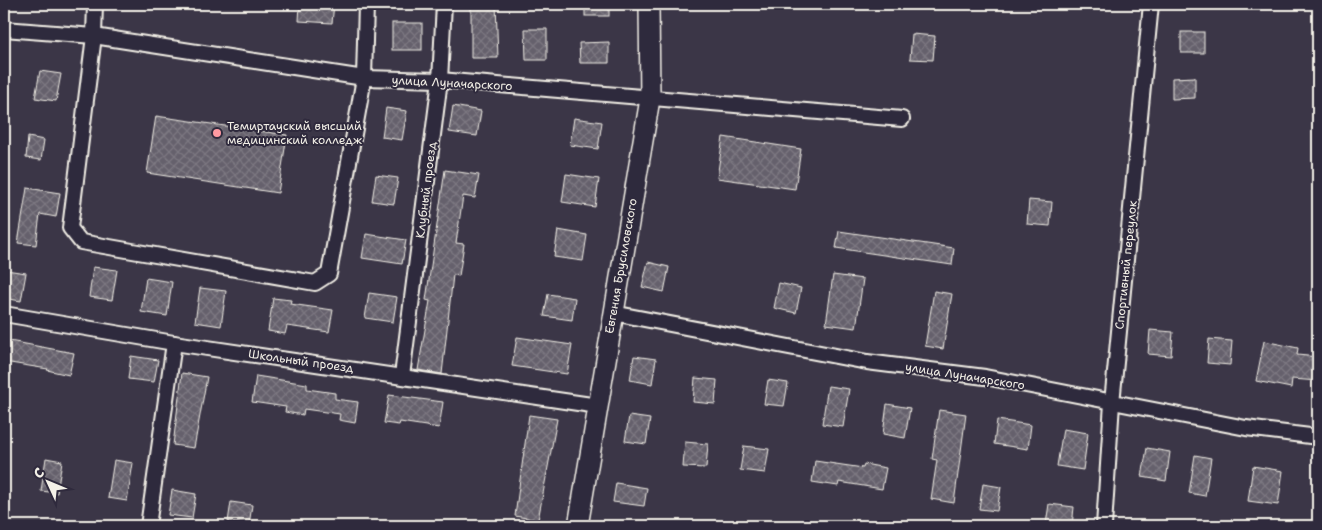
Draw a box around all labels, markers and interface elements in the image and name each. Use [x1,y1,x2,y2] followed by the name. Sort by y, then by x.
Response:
[391,72,513,94] street label: улица Луначарского
[227,118,362,148] place label: Темиртауский высший медицинский колледж
[211,127,223,139] marker: Темиртауский высший медицинский колледж
[412,140,440,239] street label: Клубный проезд
[601,197,641,335] street label: Евгения Брусиловского
[1111,199,1141,330] street label: Спортивный переулок
[247,346,355,376] street label: Школьный проезд
[904,359,1026,393] street label: улица Луначарского
[22,458,72,508] north arrow
[29,464,48,482] text: С

